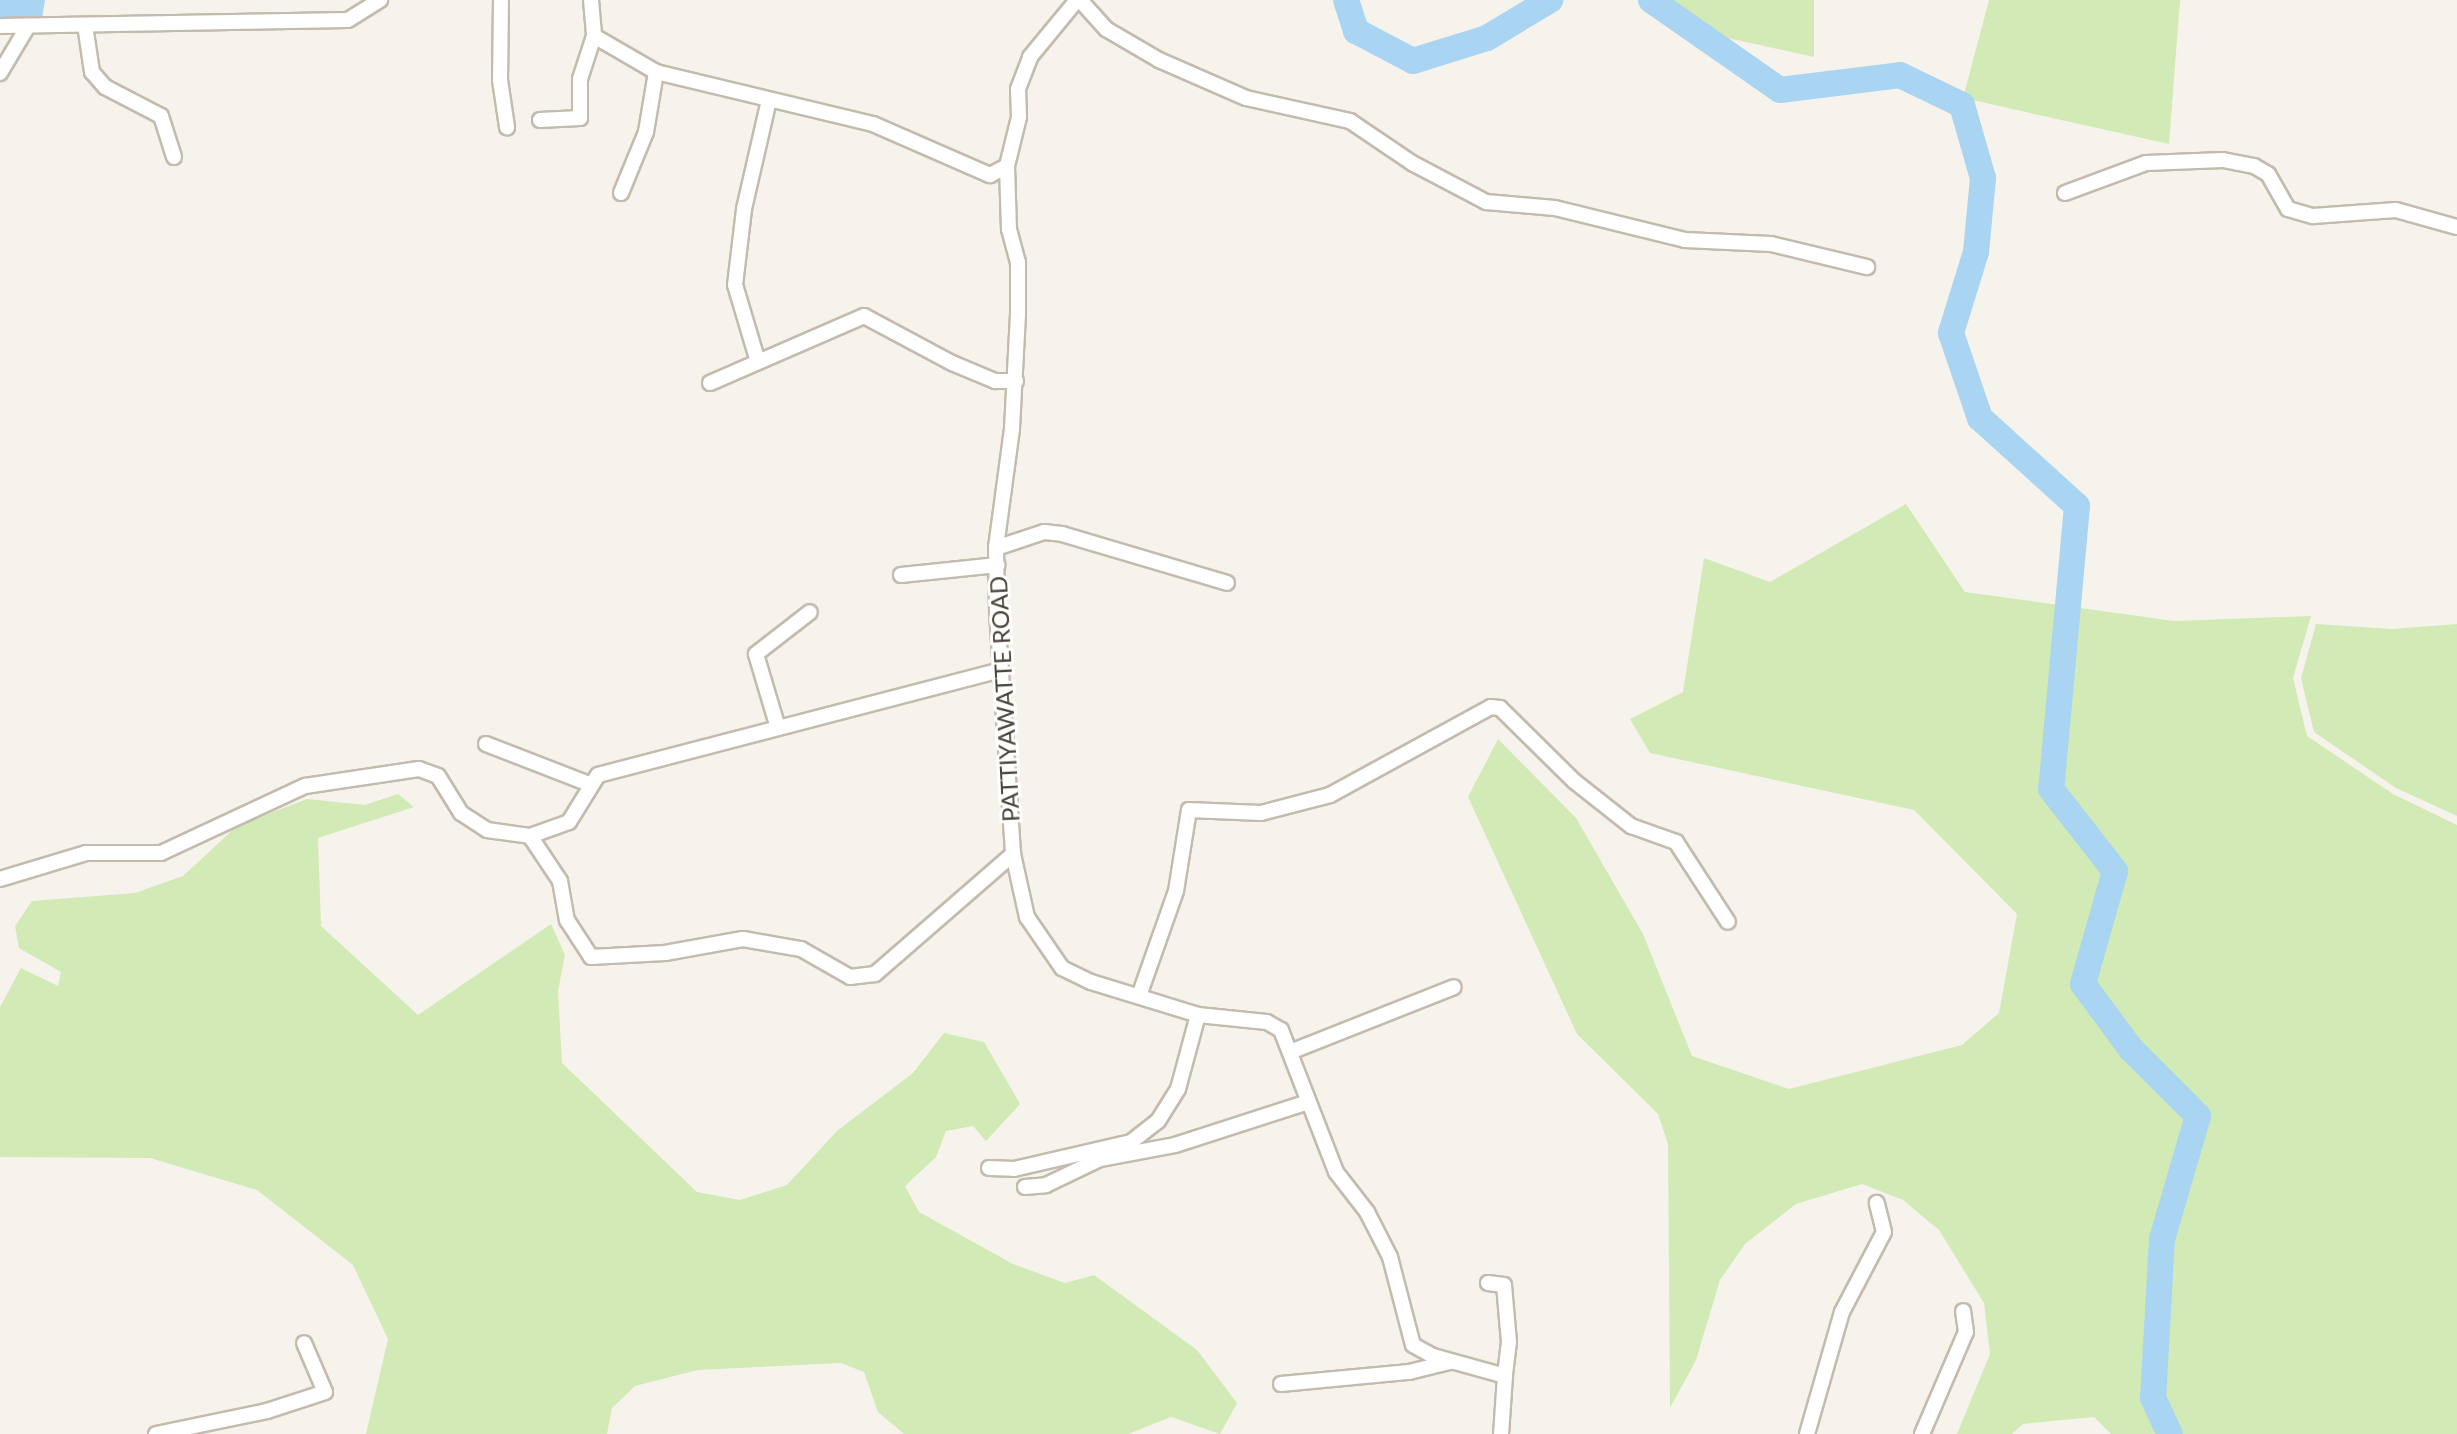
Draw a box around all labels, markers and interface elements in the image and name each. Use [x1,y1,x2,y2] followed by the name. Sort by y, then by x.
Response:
[983,575,1025,823] street label: PATTIYAWATTE ROAD

